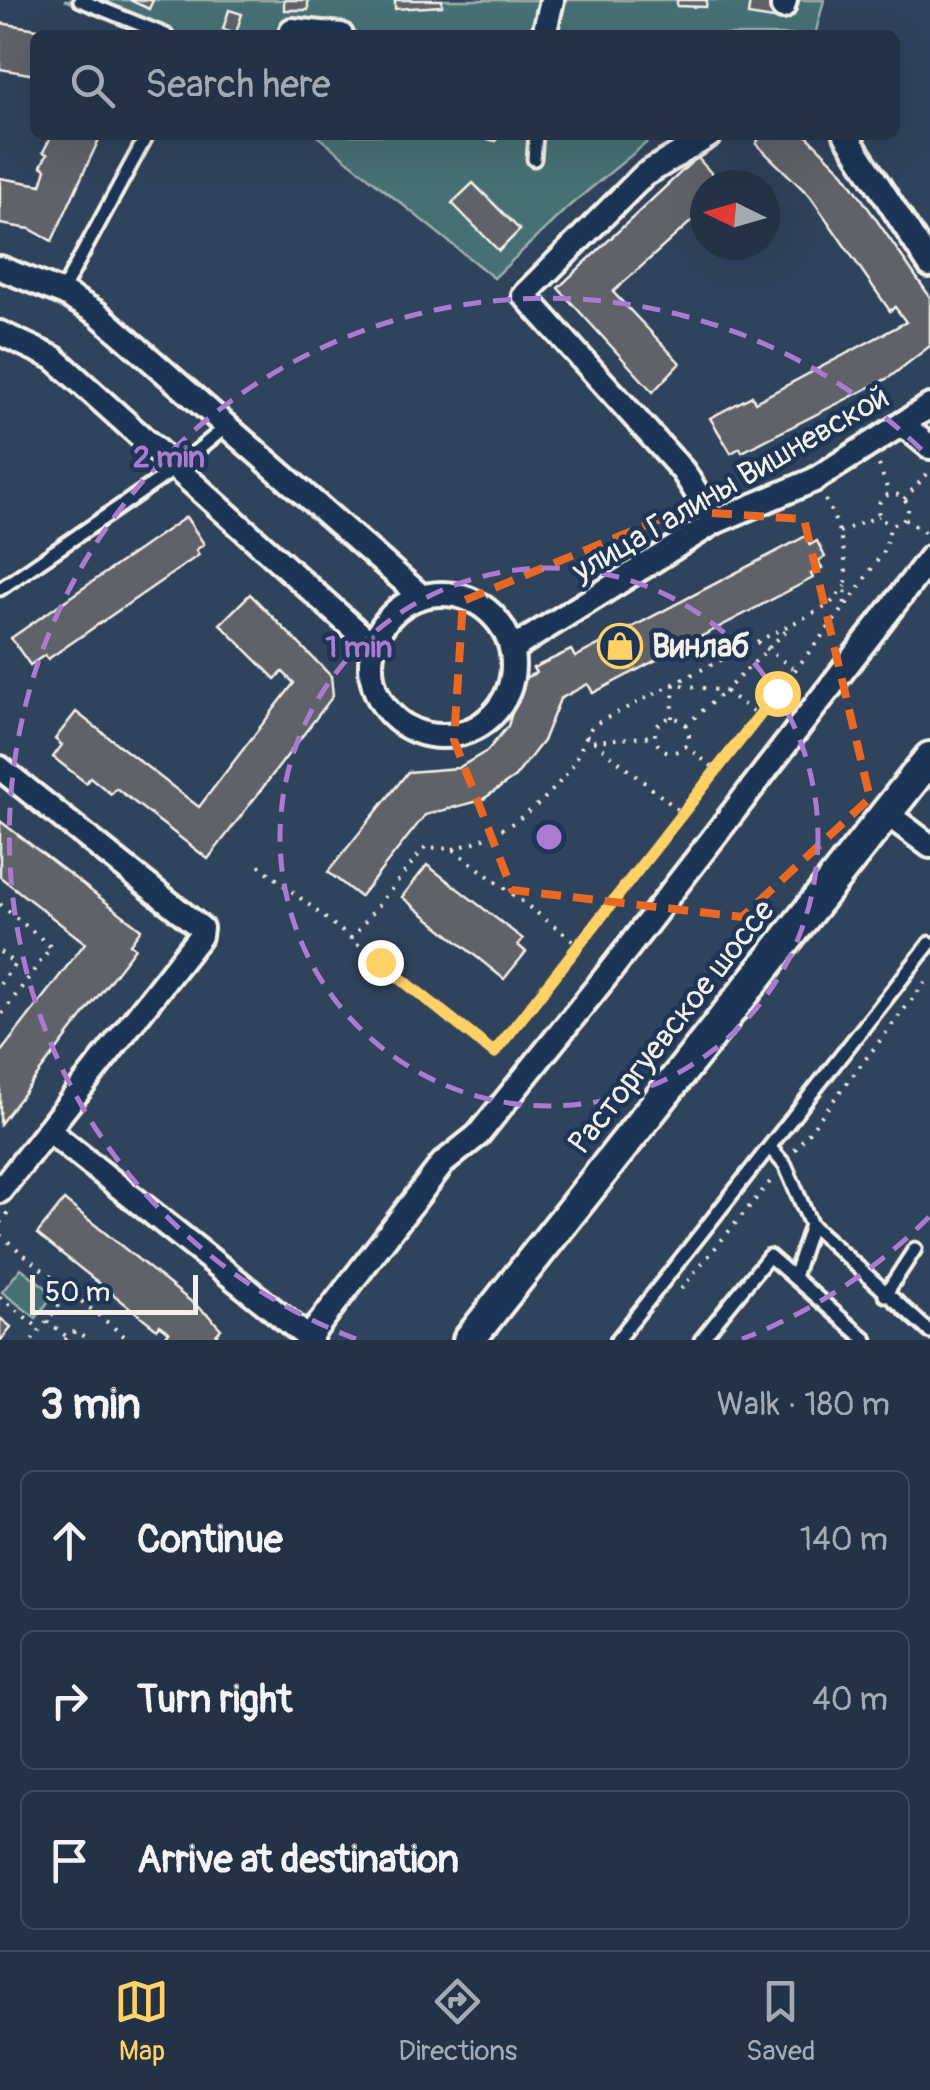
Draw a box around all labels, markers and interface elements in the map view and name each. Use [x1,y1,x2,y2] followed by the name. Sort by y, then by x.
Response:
[30,30,900,140] search box
[65,58,120,113] icon: search
[145,61,331,109] text: Search here
[690,170,780,260] north arrow
[564,377,896,591] street label: улица Галины Вишневской
[133,439,205,476] text: 2 min
[597,623,643,669] shop icon: Винлаб
[652,627,750,667] place label: Винлаб
[326,629,392,666] text: 1 min
[755,671,801,717] route start
[531,819,567,855] centre of rings
[560,891,784,1162] street label: Расторгуевское шоссе
[358,940,404,986] route end
[30,1270,198,1314] scale bar
[45,1275,110,1310] text: 50 m
[40,1379,141,1431] text: 3 min
[717,1385,890,1425] text: Walk · 180 m
[42,1513,97,1568] icon: ahead
[137,1516,283,1564] text: Continue
[800,1520,888,1560] text: 140 m
[42,1673,97,1728] icon: right
[137,1676,292,1724] text: Turn right
[812,1680,888,1720] text: 40 m
[42,1833,97,1888] icon: arrive
[137,1836,459,1884] text: Arrive at destination
[114,1974,169,2069] tab: Map
[398,1974,517,2069] tab: Directions
[746,1974,816,2069] tab: Saved

